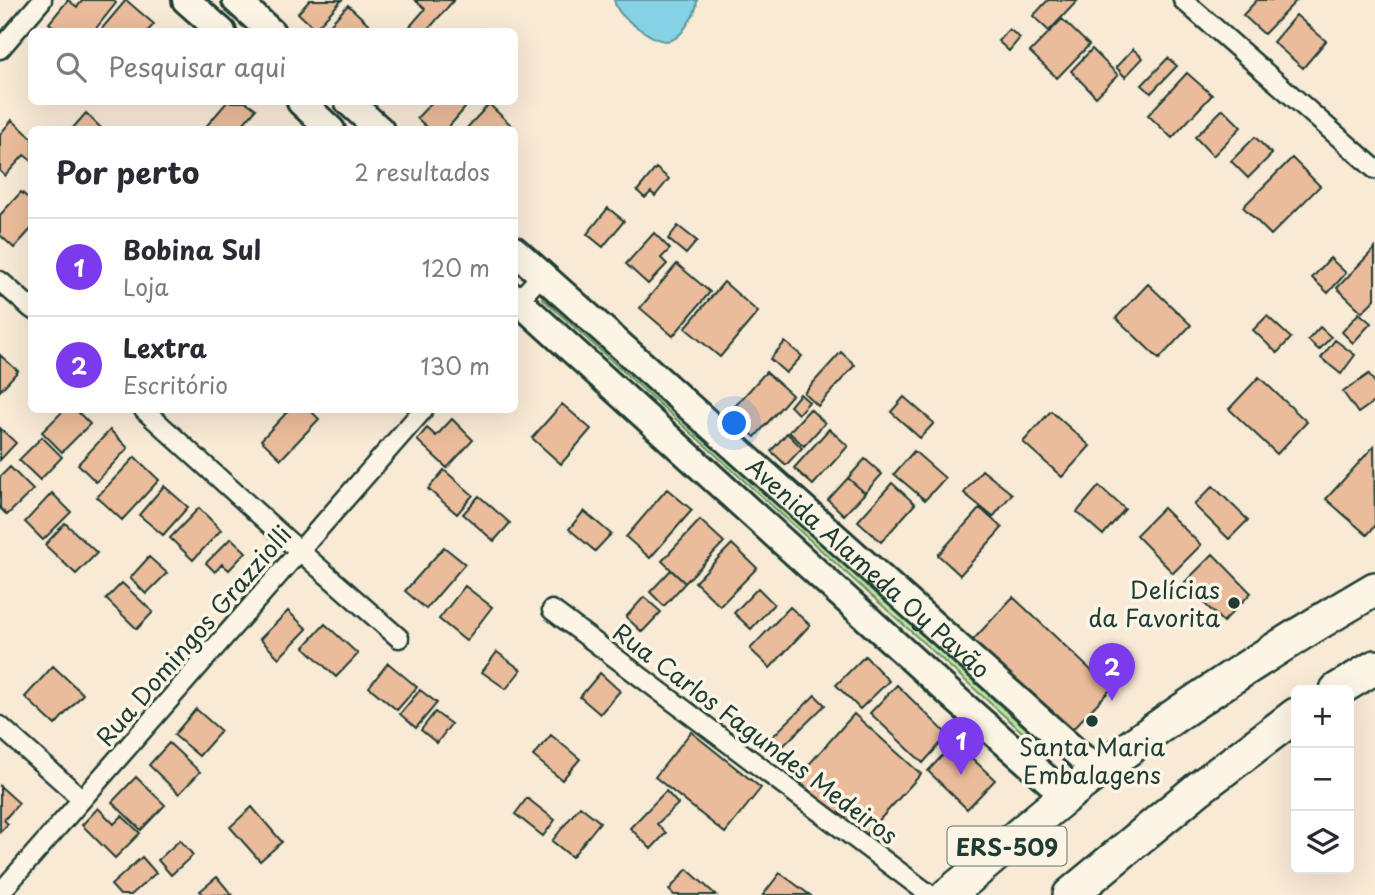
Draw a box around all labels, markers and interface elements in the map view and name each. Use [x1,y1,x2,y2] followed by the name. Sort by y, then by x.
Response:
[28,28,518,105] search box
[108,47,286,86] text: Pesquisar aqui
[52,48,90,86] icon: search
[56,149,199,194] text: Por perto
[354,154,490,189] text: 2 resultados
[123,230,261,269] text: Bobina Sul
[74,250,85,285] text: 1
[422,250,490,285] text: 120 m
[123,269,169,304] text: Loja
[123,328,207,367] text: Lextra
[71,348,87,383] text: 2
[420,348,490,383] text: 130 m
[123,367,228,402] text: Escritório
[717,406,751,440] your location
[739,448,999,686] street label: Avenida Alameda Oy Pavão
[87,517,299,753] street label: Rua Domingos Grazziolli
[1089,571,1220,635] place label: Delícias da Favorita
[1226,595,1242,611] marker: Delícias da Favorita
[606,614,906,852] street label: Rua Carlos Fagundes Medeiros
[1089,643,1135,701] pin: 2
[1291,685,1354,874] map controls
[1291,685,1354,748] button: +
[1084,713,1100,729] marker: Santa Maria Embalagens
[938,717,984,775] pin: 1
[1019,728,1165,792] place label: Santa Maria Embalagens
[1291,748,1354,811] button: −
[1291,811,1354,874] button: layers
[948,826,1066,866] road number: ERS-509

